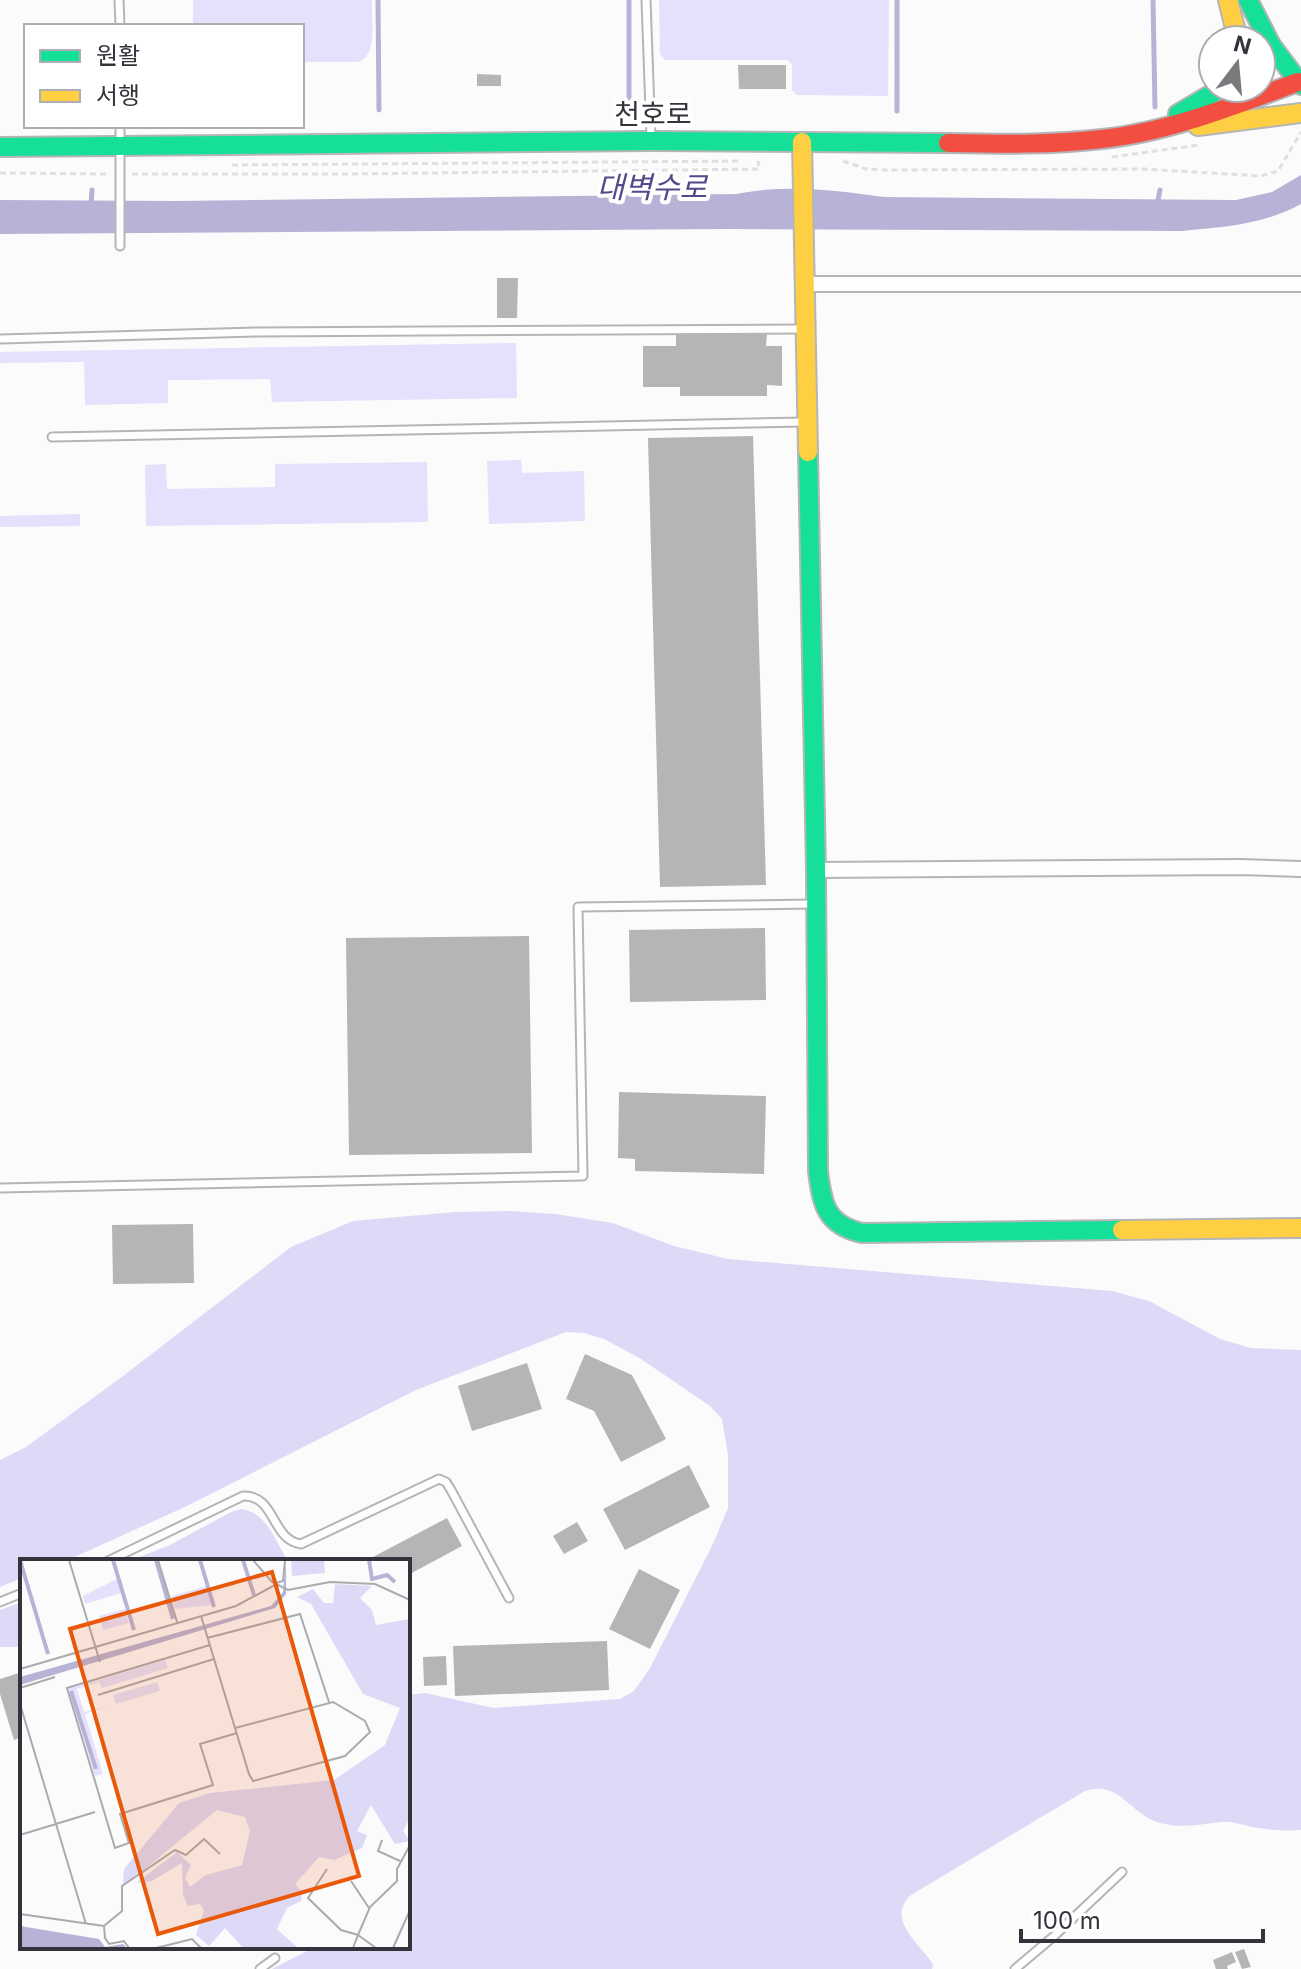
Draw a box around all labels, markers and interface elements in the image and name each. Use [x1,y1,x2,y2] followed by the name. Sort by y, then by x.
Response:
[24,24,304,128] legend
[1197,24,1277,104] north arrow
[1231,30,1254,60] text: N
[96,41,140,70] text: 원활
[96,81,140,110] text: 서행
[614,97,692,131] street label: 천호로
[597,169,709,205] water label: 대벽수로
[20,1559,410,1949] inset map
[1021,1893,1263,1943] scale bar
[1033,1906,1101,1935] text: 100 m

